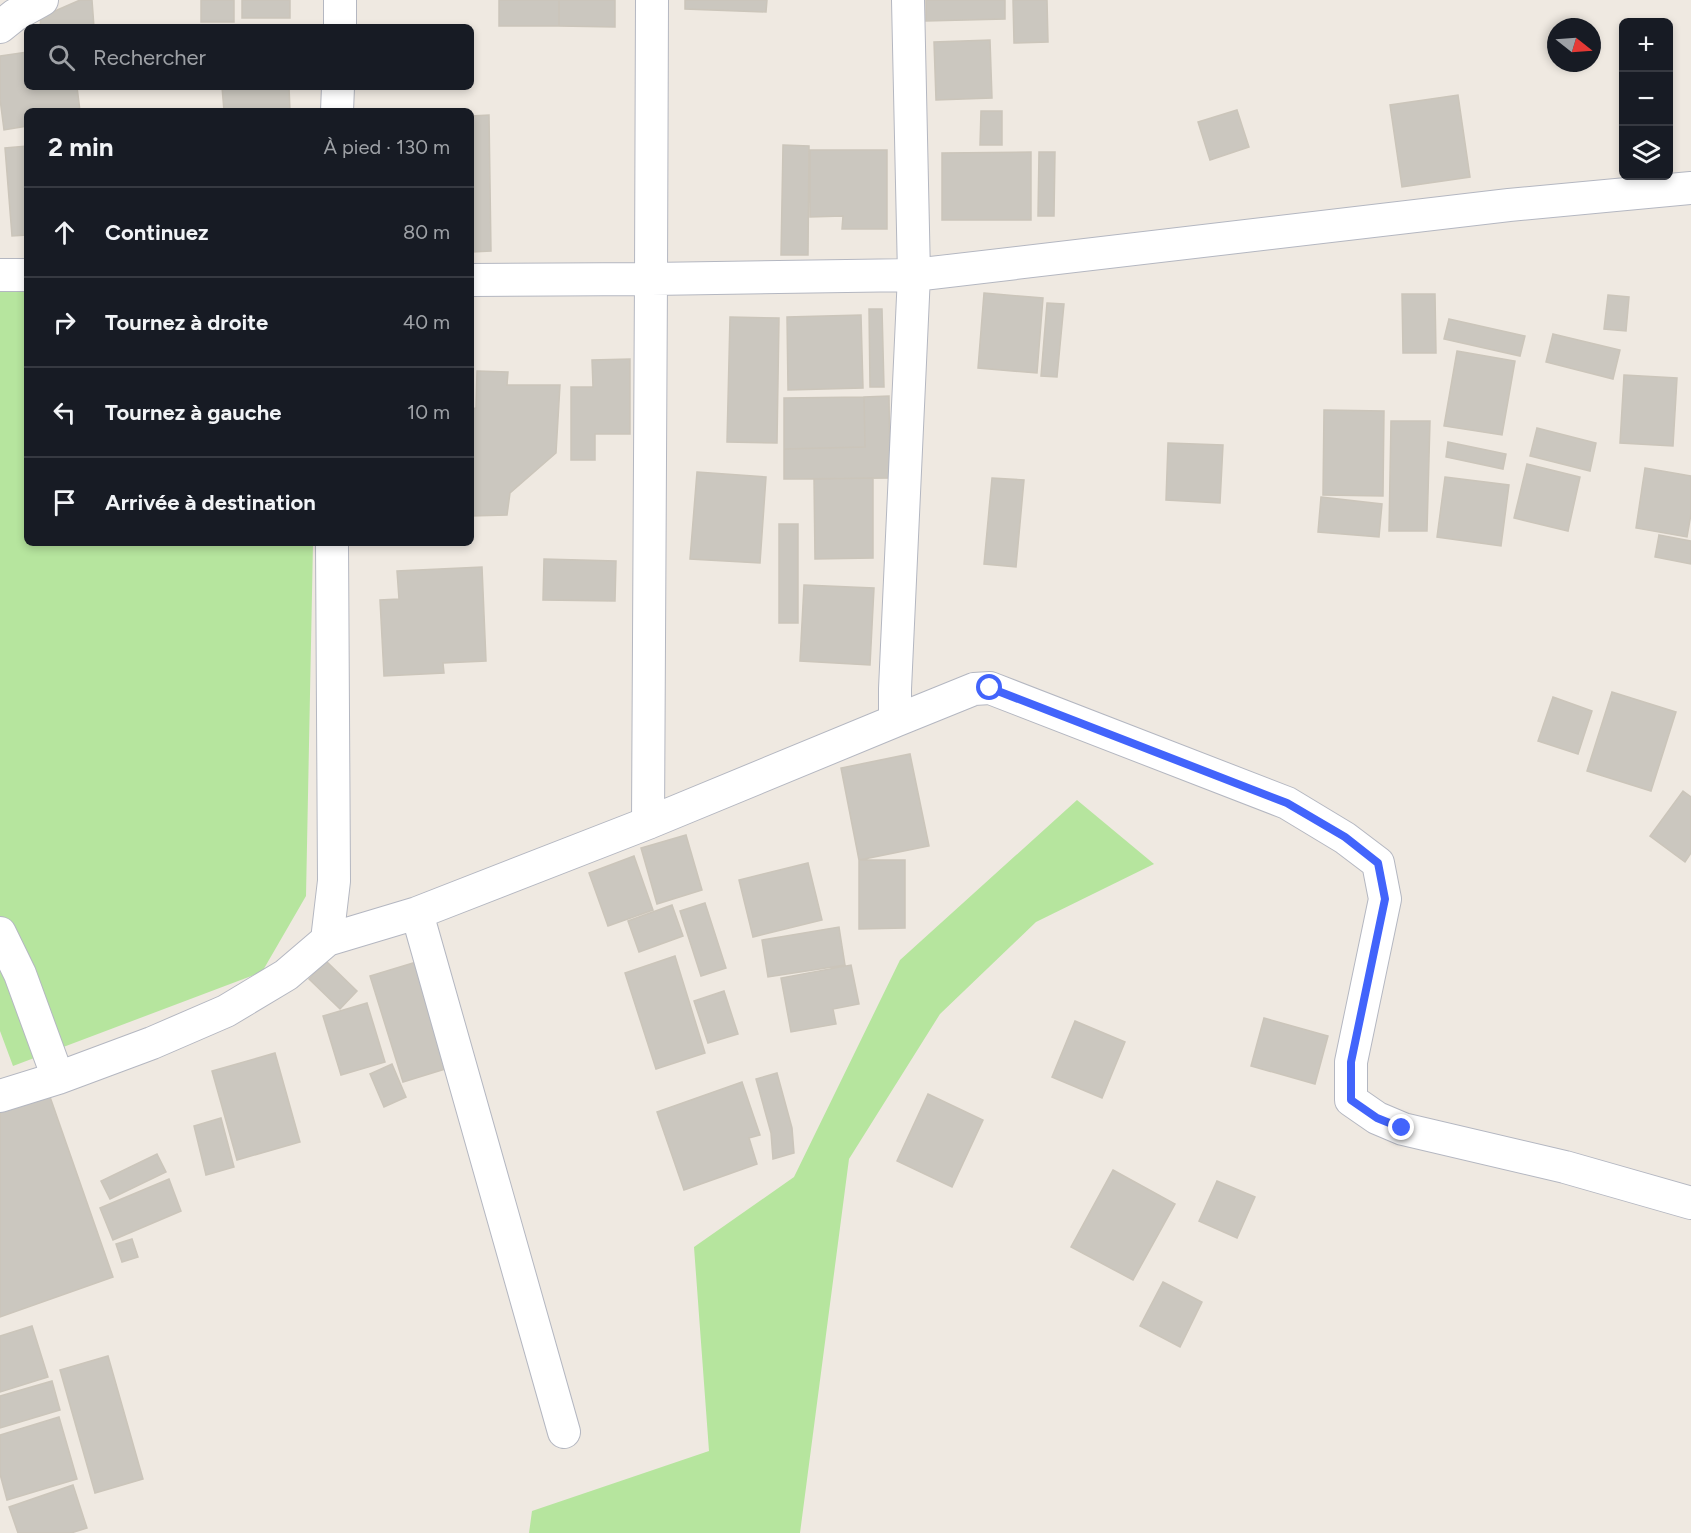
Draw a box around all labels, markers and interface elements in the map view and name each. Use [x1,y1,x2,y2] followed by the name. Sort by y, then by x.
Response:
[1547,18,1601,72] north arrow
[1619,18,1673,180] map controls
[1619,18,1673,72] button: +
[24,24,474,90] search box
[45,41,78,74] icon: search
[93,44,206,71] text: Rechercher
[1619,72,1673,126] button: −
[1619,126,1673,180] button: layers
[48,131,114,163] text: 2 min
[324,135,450,159] text: À pied · 130 m
[48,216,81,249] icon: ahead
[105,219,209,246] text: Continuez
[403,220,450,244] text: 80 m
[48,306,81,339] icon: right
[105,309,268,336] text: Tournez à droite
[403,310,450,334] text: 40 m
[48,396,81,429] icon: left
[105,399,281,426] text: Tournez à gauche
[407,400,450,424] text: 10 m
[48,486,81,519] icon: arrive
[105,489,316,516] text: Arrivée à destination
[976,674,1002,700] route start
[1388,1114,1414,1140] route end

